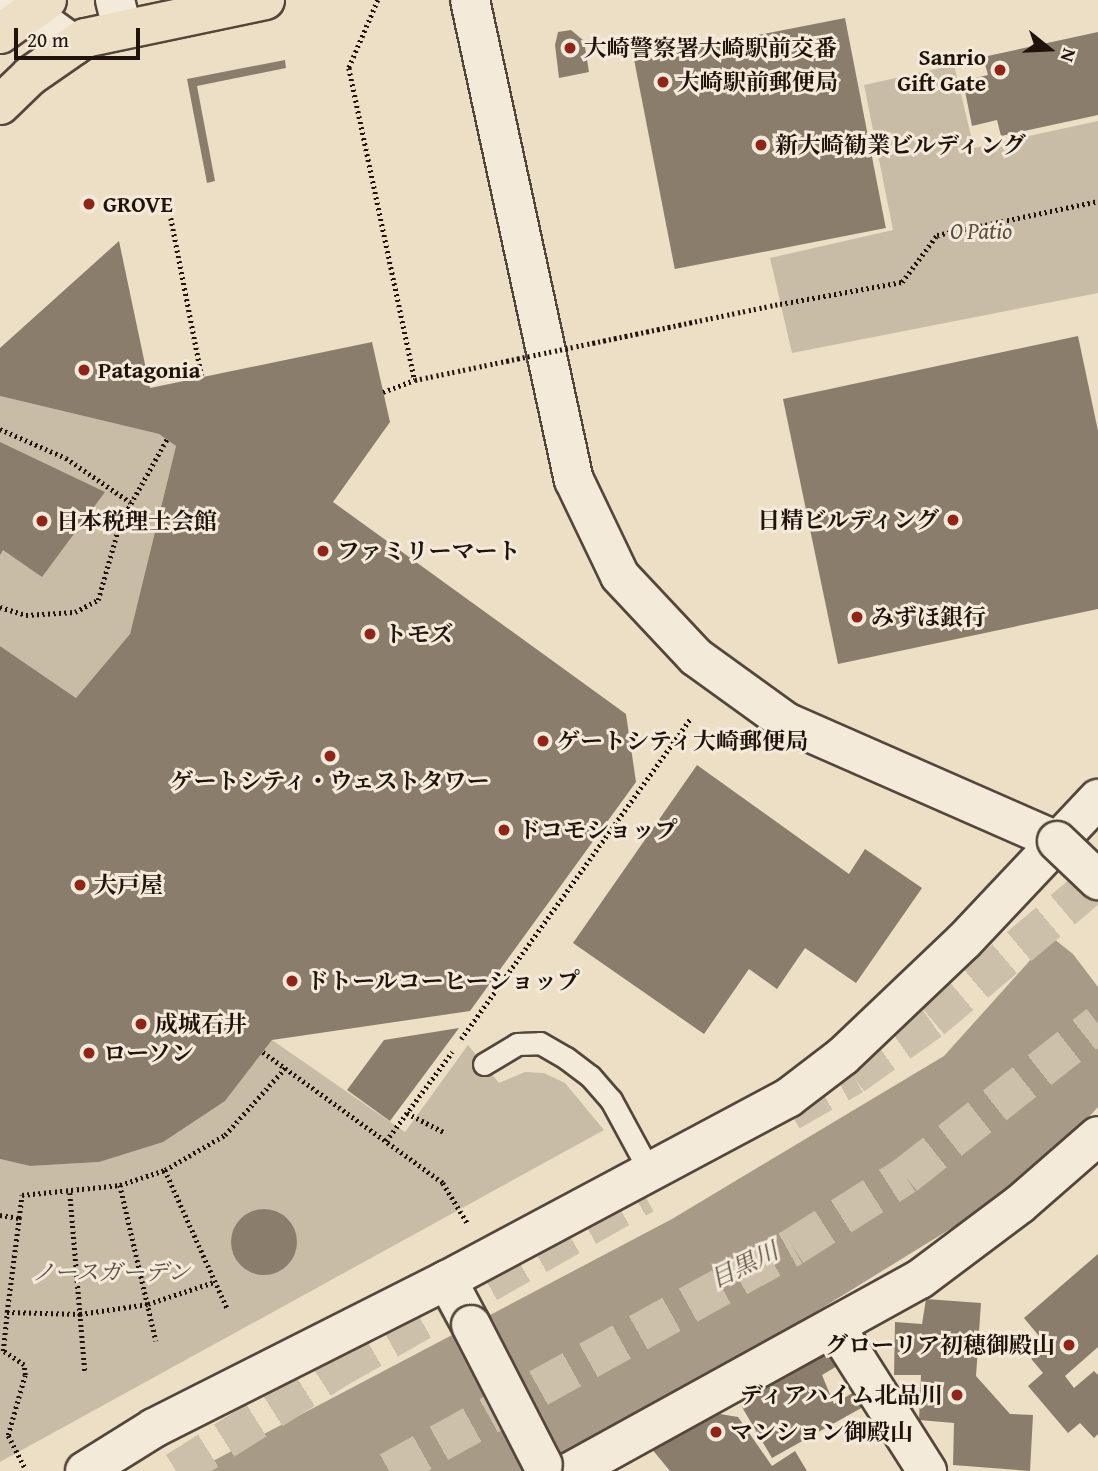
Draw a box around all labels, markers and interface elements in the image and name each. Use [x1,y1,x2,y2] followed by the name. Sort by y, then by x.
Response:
[18,14,144,58] scale bar
[1014,14,1084,84] north arrow
[27,24,69,55] text: 20 m
[584,34,837,62] place label: 大崎警察署大崎駅前交番
[562,40,578,56] marker: 大崎警察署大崎駅前交番
[897,43,986,97] place label: Sanrio Gift Gate
[1054,45,1084,66] text: N
[992,62,1008,78] marker: Sanrio Gift Gate
[677,68,838,96] place label: 大崎駅前郵便局
[655,74,671,90] marker: 大崎駅前郵便局
[775,131,1028,159] place label: 新大崎勧業ビルディング
[753,137,769,153] marker: 新大崎勧業ビルディング
[103,190,173,218] place label: GROVE
[81,196,97,212] marker: GROVE
[950,217,1012,245] park label: O Patio
[98,356,201,384] place label: Patagonia
[76,362,92,378] marker: Patagonia
[755,506,939,534] place label: 日精ビルディング
[56,507,217,535] place label: 日本税理士会館
[945,512,961,528] marker: 日精ビルディング
[34,513,50,529] marker: 日本税理士会館
[337,537,521,565] place label: ファミリーマート
[315,543,331,559] marker: ファミリーマート
[871,603,986,631] place label: みずほ銀行
[849,609,865,625] marker: みずほ銀行
[384,620,453,648] place label: トモズ
[362,626,378,642] marker: トモズ
[557,727,810,755] place label: ゲートシティ大崎郵便局
[535,733,551,749] marker: ゲートシティ大崎郵便局
[322,748,338,764] marker: ゲートシティ・ウェストタワー
[169,767,491,795] place label: ゲートシティ・ウェストタワー
[518,816,679,844] place label: ドコモショップ
[496,822,512,838] marker: ドコモショップ
[94,871,163,899] place label: 大戸屋
[72,877,88,893] marker: 大戸屋
[306,967,581,995] place label: ドトールコーヒーショップ
[284,973,300,989] marker: ドトールコーヒーショップ
[155,1010,247,1038] place label: 成城石井
[133,1016,149,1032] marker: 成城石井
[103,1039,195,1067] place label: ローソン
[81,1045,97,1061] marker: ローソン
[705,1236,783,1294] water label: 目黒川
[31,1258,191,1286] park label: ノースガーデン
[825,1331,1055,1359] place label: グローリア初穂御殿山
[1061,1337,1077,1353] marker: グローリア初穂御殿山
[736,1381,943,1409] place label: ディアハイム北品川
[949,1387,965,1403] marker: ディアハイム北品川
[730,1418,914,1446] place label: マンション御殿山
[708,1424,724,1440] marker: マンション御殿山

